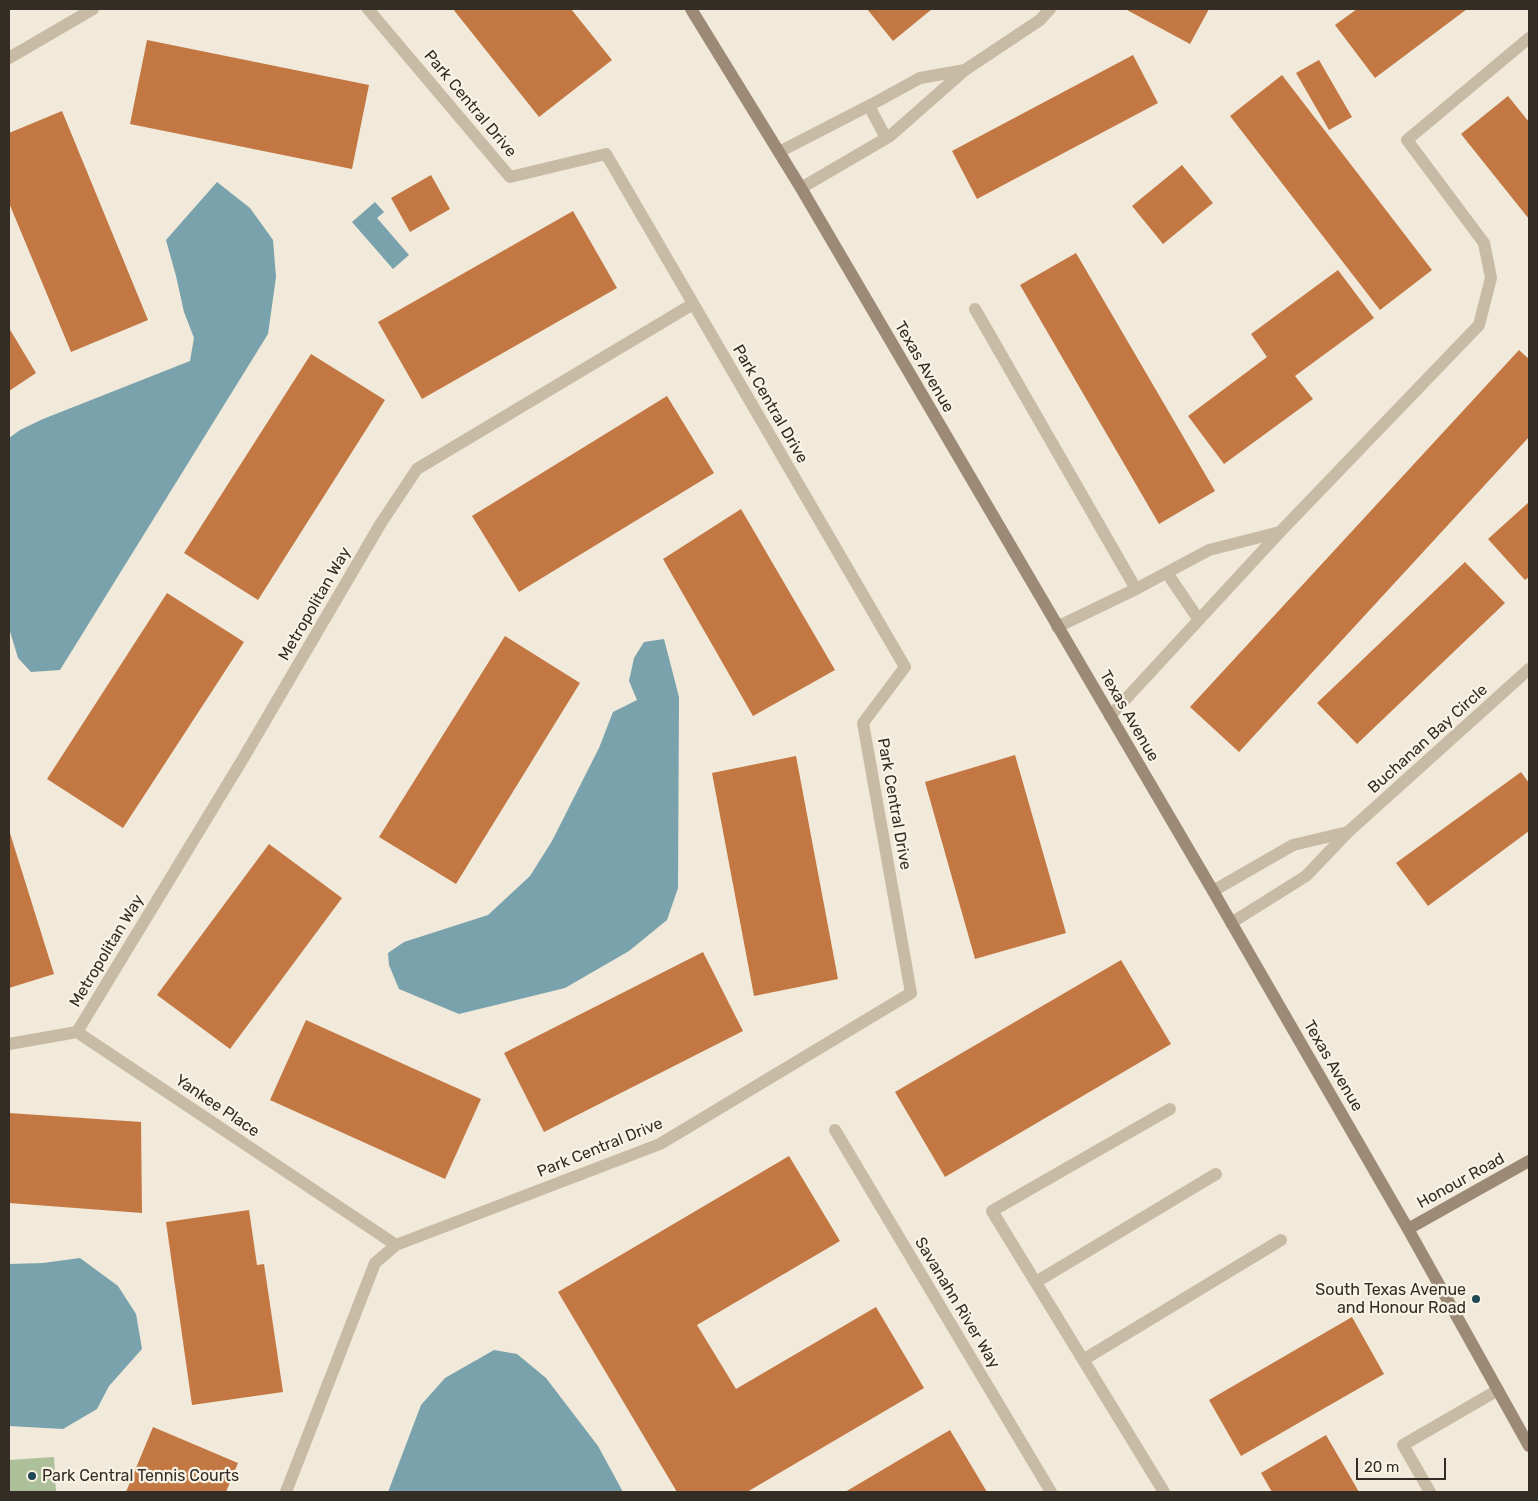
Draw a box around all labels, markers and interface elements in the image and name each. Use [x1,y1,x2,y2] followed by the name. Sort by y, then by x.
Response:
[420,47,520,161] street label: Park Central Drive
[890,318,958,416] street label: Texas Avenue
[728,341,812,467] street label: Park Central Drive
[275,544,355,664] street label: Metropolitan Way
[1095,667,1163,765] street label: Texas Avenue
[1364,680,1492,798] street label: Buchanan Bay Circle
[873,736,915,872] street label: Park Central Drive
[66,891,148,1011] street label: Metropolitan Way
[1299,1017,1367,1115] street label: Texas Avenue
[171,1071,263,1141] street label: Yankee Place
[534,1114,666,1182] street label: Park Central Drive
[1414,1149,1508,1213] street label: Honour Road
[910,1234,1004,1372] street label: Savanahn River Way
[1315,1280,1466,1318] place label: South Texas Avenue and Honour Road
[1470,1293,1482,1305] marker: South Texas Avenue and Honour Road
[1358,1448,1448,1480] scale bar
[1364,1458,1399,1476] text: 20 m
[42,1466,239,1486] place label: Park Central Tennis Courts
[26,1470,38,1482] marker: Park Central Tennis Courts

